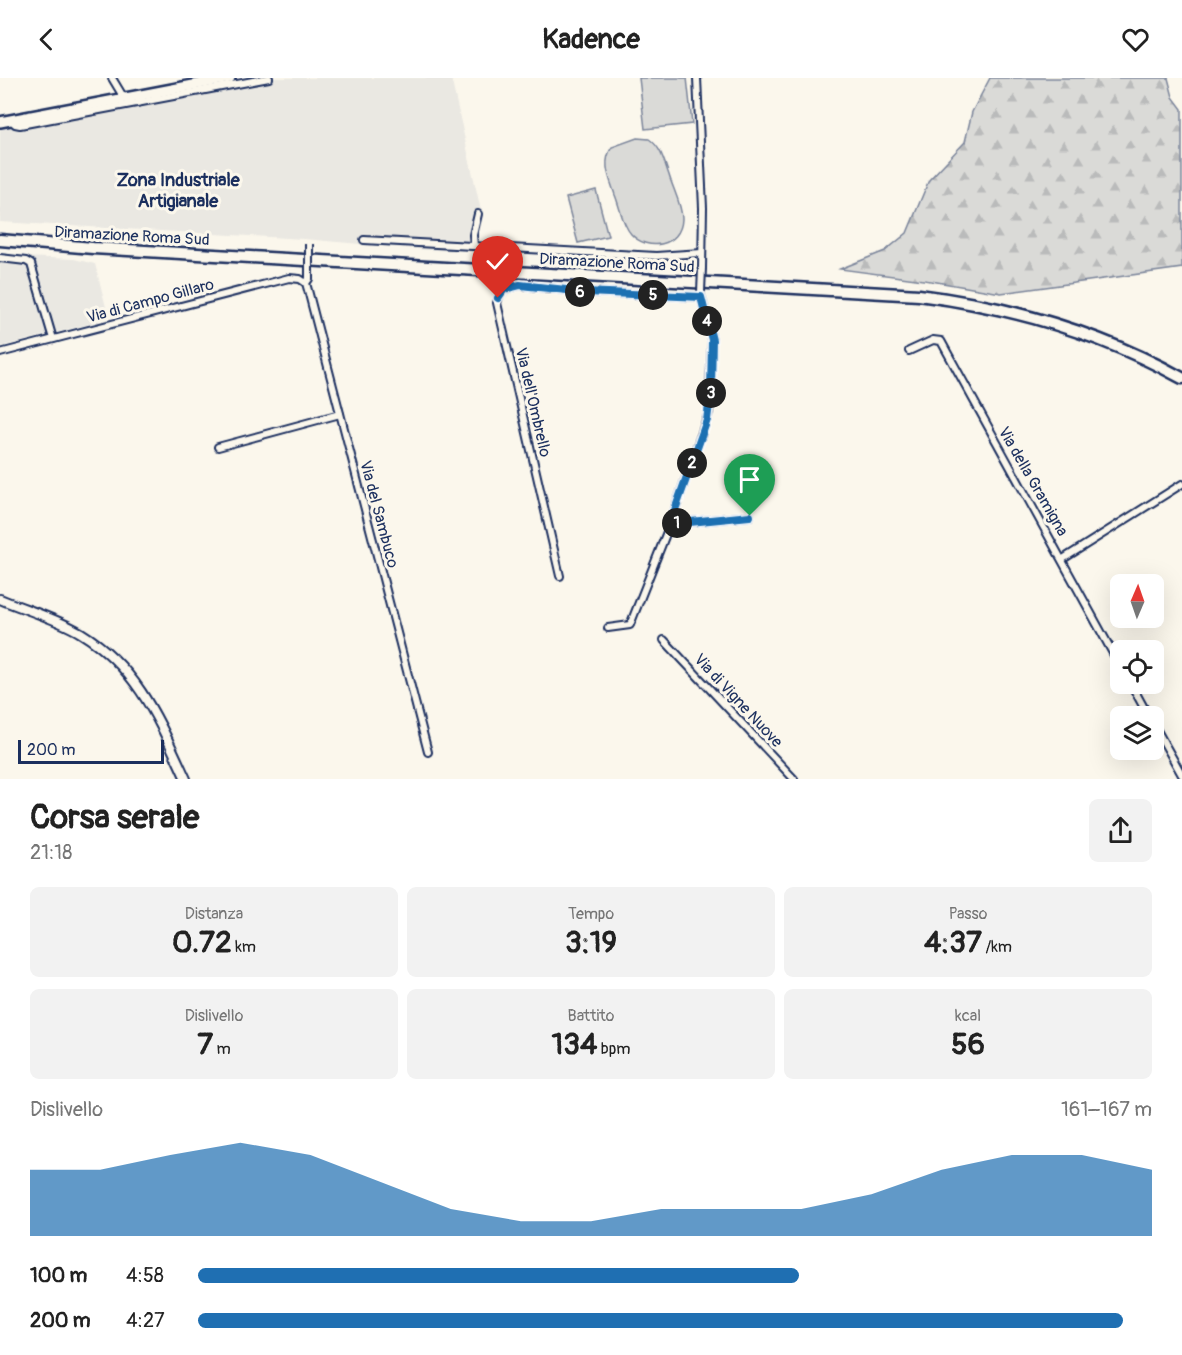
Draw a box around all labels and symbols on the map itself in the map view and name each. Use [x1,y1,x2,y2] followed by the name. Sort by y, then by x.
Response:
[116,169,241,213] district label: Zona Industriale Artigianale
[54,222,210,250] street label: Diramazione Roma Sud
[472,236,523,298] pin
[539,249,695,277] street label: Diramazione Roma Sud
[84,274,217,328] street label: Via di Campo Gillaro
[565,277,595,307] pin: 6
[638,280,668,310] pin: 5
[692,306,722,336] pin: 4
[511,346,555,459] street label: Via dell'Ombrello
[696,378,726,408] pin: 3
[994,423,1073,540] street label: Via della Gramigna
[677,448,707,478] pin: 2
[724,454,775,516] pin
[355,458,403,570] street label: Via del Sambuco
[662,508,692,538] pin: 1
[1110,574,1164,628] north arrow
[690,650,787,752] street label: Via di Vigne Nuove
[18,737,164,764] scale bar

